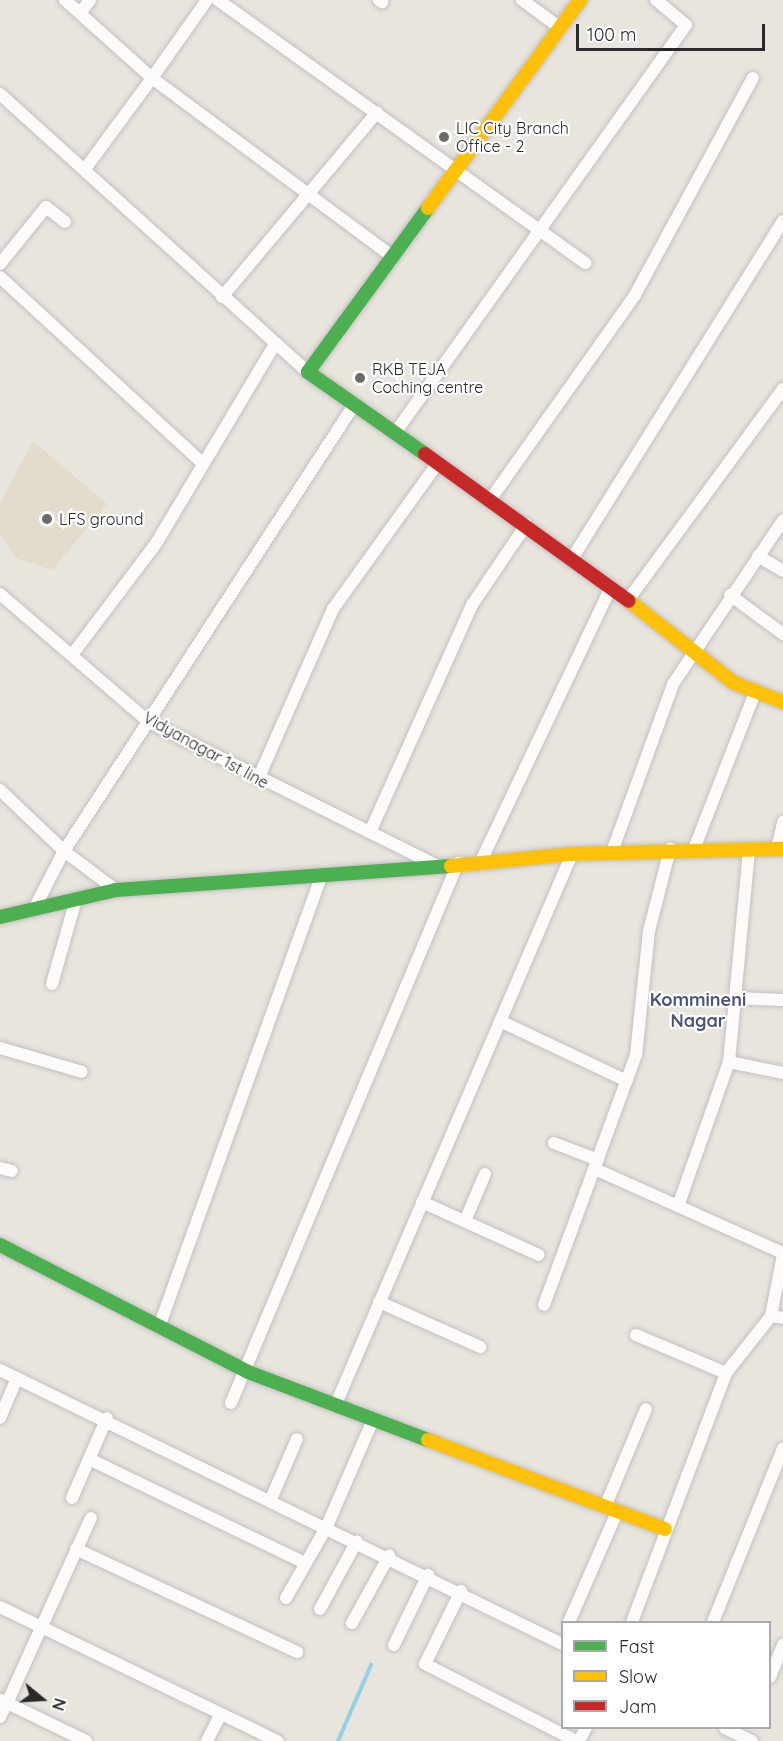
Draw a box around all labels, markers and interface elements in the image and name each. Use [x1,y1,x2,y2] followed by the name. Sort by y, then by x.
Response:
[579,12,768,50] scale bar
[587,23,636,46] text: 100 m
[456,118,569,156] place label: LIC City Branch Office - 2
[437,130,451,144] marker: LIC City Branch Office - 2
[372,359,483,397] place label: RKB TEJA Coching centre
[353,371,367,385] marker: RKB TEJA Coching centre
[59,509,143,529] place label: LFS ground
[40,512,54,526] marker: LFS ground
[140,708,272,792] street label: Vidyanagar 1st line
[650,990,746,1032] district label: Kommineni Nagar
[561,1621,771,1729] legend
[619,1635,654,1658] text: Fast
[619,1665,657,1688] text: Slow
[12,1669,72,1729] north arrow
[619,1695,657,1718] text: Jam
[48,1696,70,1713] text: N

